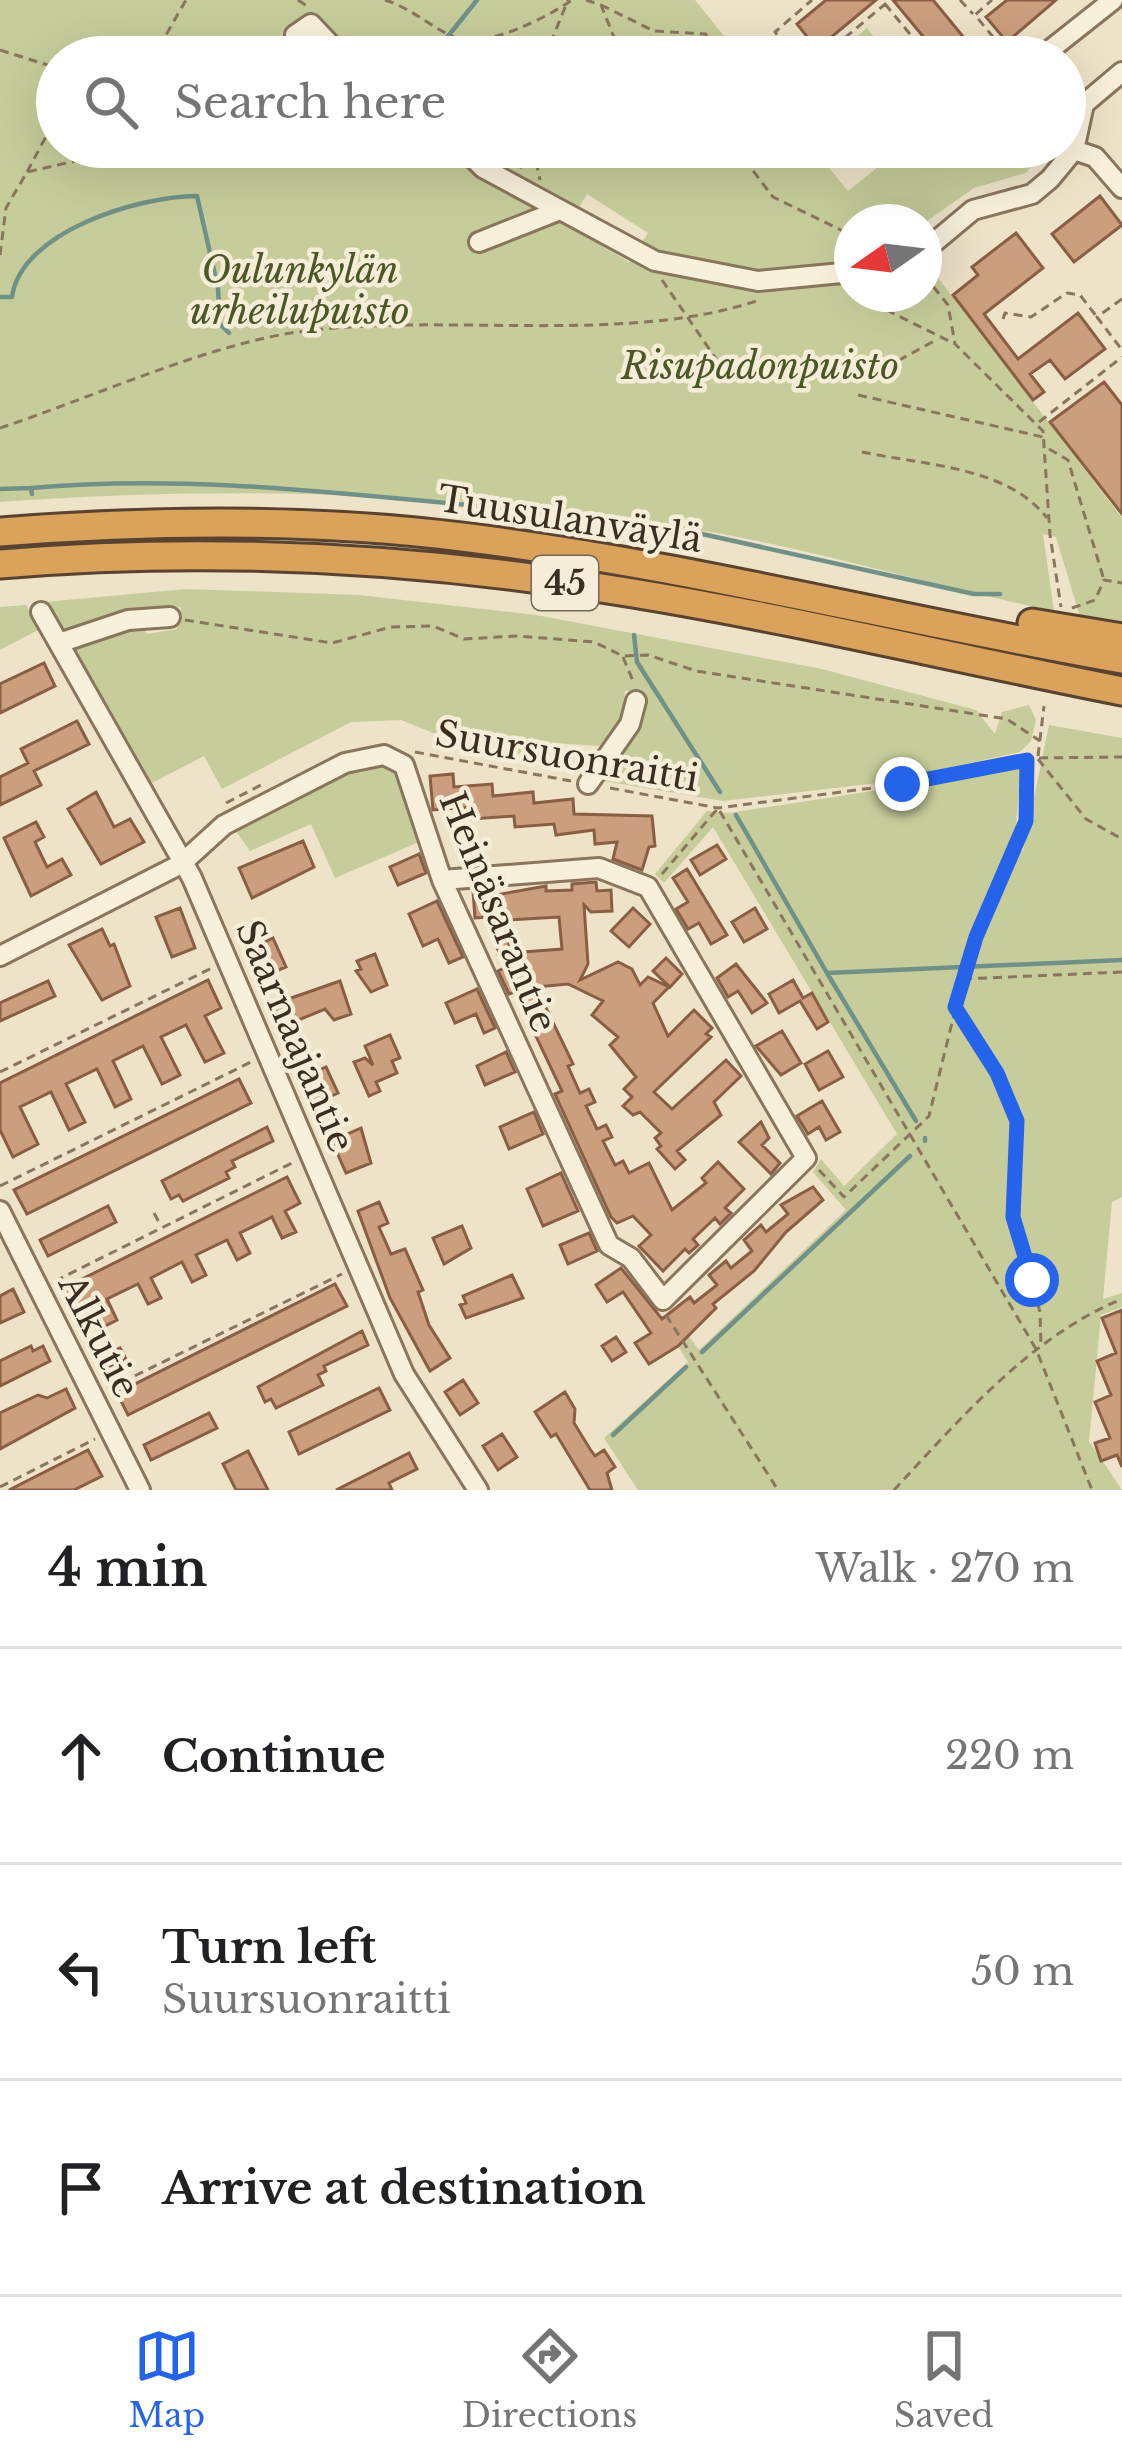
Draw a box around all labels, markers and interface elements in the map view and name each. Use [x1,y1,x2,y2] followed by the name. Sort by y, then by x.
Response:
[36,36,1086,168] search box
[78,69,144,135] icon: search
[174,74,446,130] text: Search here
[834,204,942,312] north arrow
[190,248,410,334] park label: Oulunkylän urheilupuisto
[620,344,899,389] park label: Risupadonpuisto
[435,476,705,562] street label: Tuusulanväylä
[532,556,598,610] road number: 45
[432,711,702,801] street label: Suursuonraitti
[875,757,929,811] route end
[429,785,567,1039] street label: Heinäsarantie
[226,913,364,1159] street label: Saarnaajantie
[1005,1253,1059,1307] route start
[48,1266,149,1405] street label: Alkutie
[48,1537,207,1600] text: 4 min
[816,1544,1074,1593] text: Walk · 270 m
[48,1723,114,1789] icon: ahead
[162,1728,386,1784] text: Continue
[945,1731,1074,1780] text: 220 m
[162,1919,376,1975] text: Turn left
[48,1939,114,2005] icon: left
[971,1947,1074,1996] text: 50 m
[162,1975,451,2024] text: Suursuonraitti
[48,2155,114,2221] icon: arrive
[162,2160,646,2216] text: Arrive at destination
[128,2323,205,2436] tab: Map
[462,2323,637,2436] tab: Directions
[894,2323,994,2436] tab: Saved

